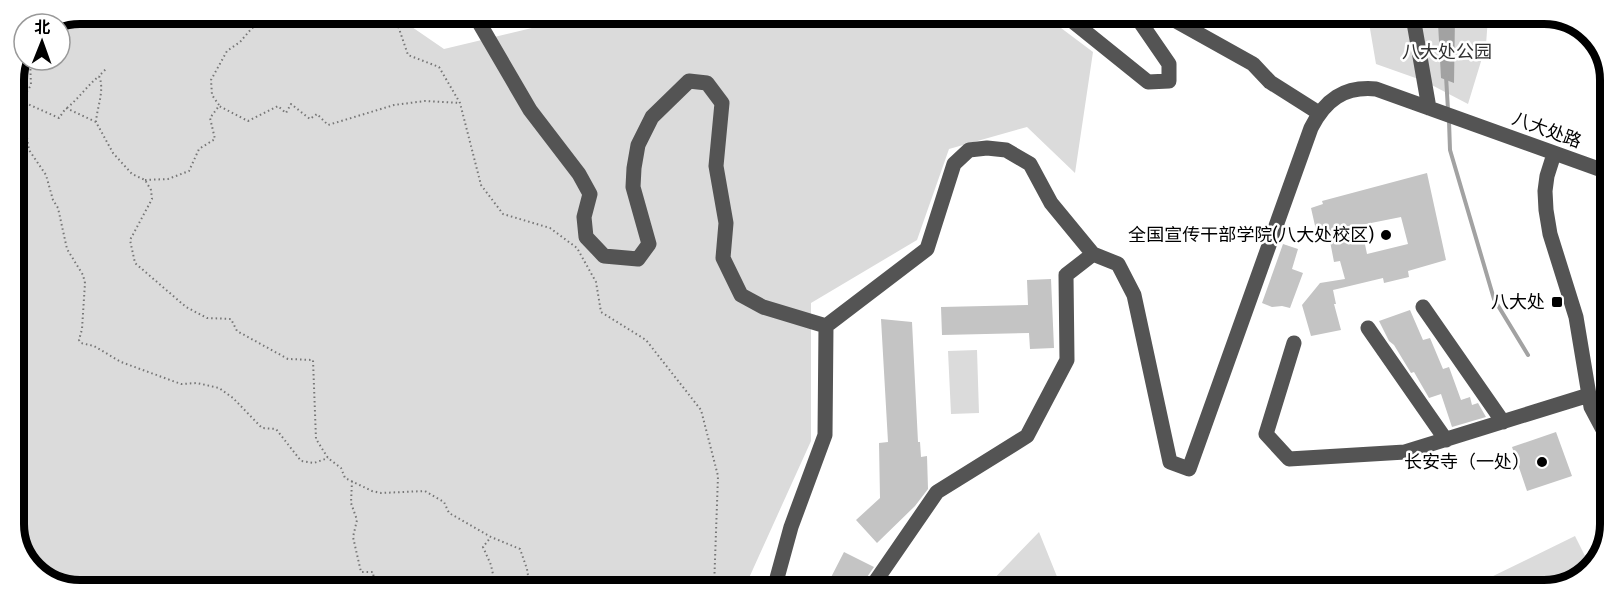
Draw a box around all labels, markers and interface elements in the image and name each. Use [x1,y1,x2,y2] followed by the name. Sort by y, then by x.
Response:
[12,12,72,72] north arrow
[34,18,50,37] text: 北
[1402,41,1492,63] park label: 八大处公园
[1509,107,1585,153] street label: 八大处路
[1128,224,1374,246] place label: 全国宣传干部学院(八大处校区)
[1379,228,1393,242] marker: 全国宣传干部学院(八大处校区)
[1491,291,1545,313] place label: 八大处
[1550,295,1564,309] marker: 八大处
[1404,451,1530,473] place label: 长安寺（一处）
[1535,455,1549,469] marker: 长安寺（一处）

